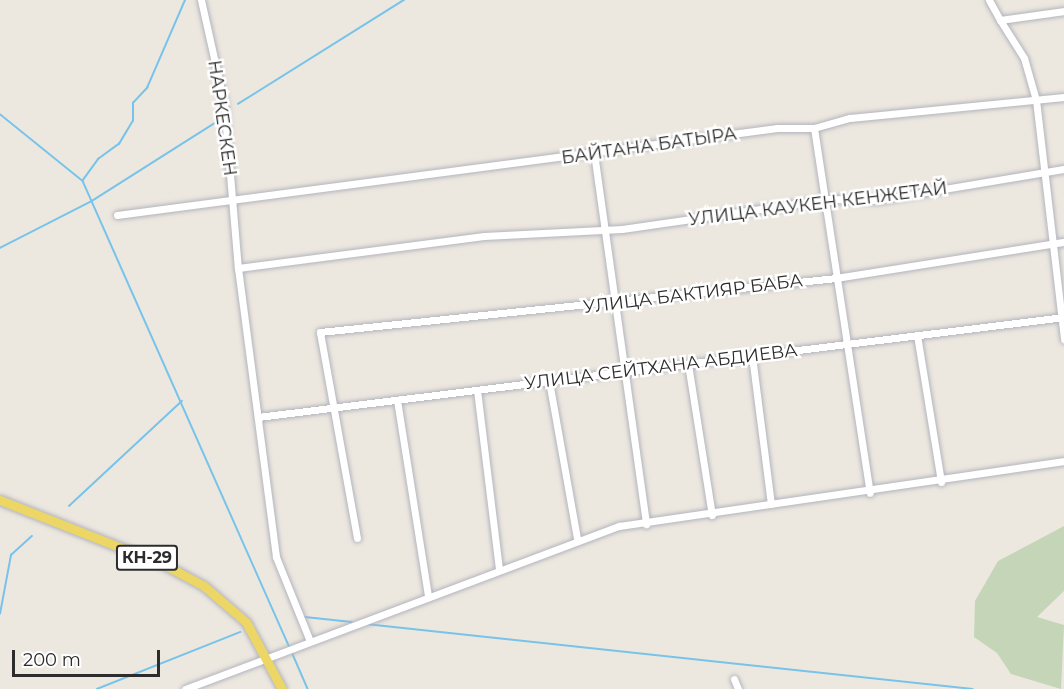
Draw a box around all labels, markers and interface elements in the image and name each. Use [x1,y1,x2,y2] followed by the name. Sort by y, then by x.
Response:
[203,59,241,177] street label: НАРКЕСКЕН
[560,123,738,169] street label: БАЙТАНА БАТЫРА
[687,177,949,231] street label: УЛИЦА КАУКЕН КЕНЖЕТАЙ
[582,270,804,318] street label: УЛИЦА БАКТИЯР БАБА
[523,340,799,394] street label: УЛИЦА СЕЙТХАНА АБДИЕВА
[116,545,178,571] road number: КН-29
[15,638,164,676] scale bar
[23,649,81,671] text: 200 m

